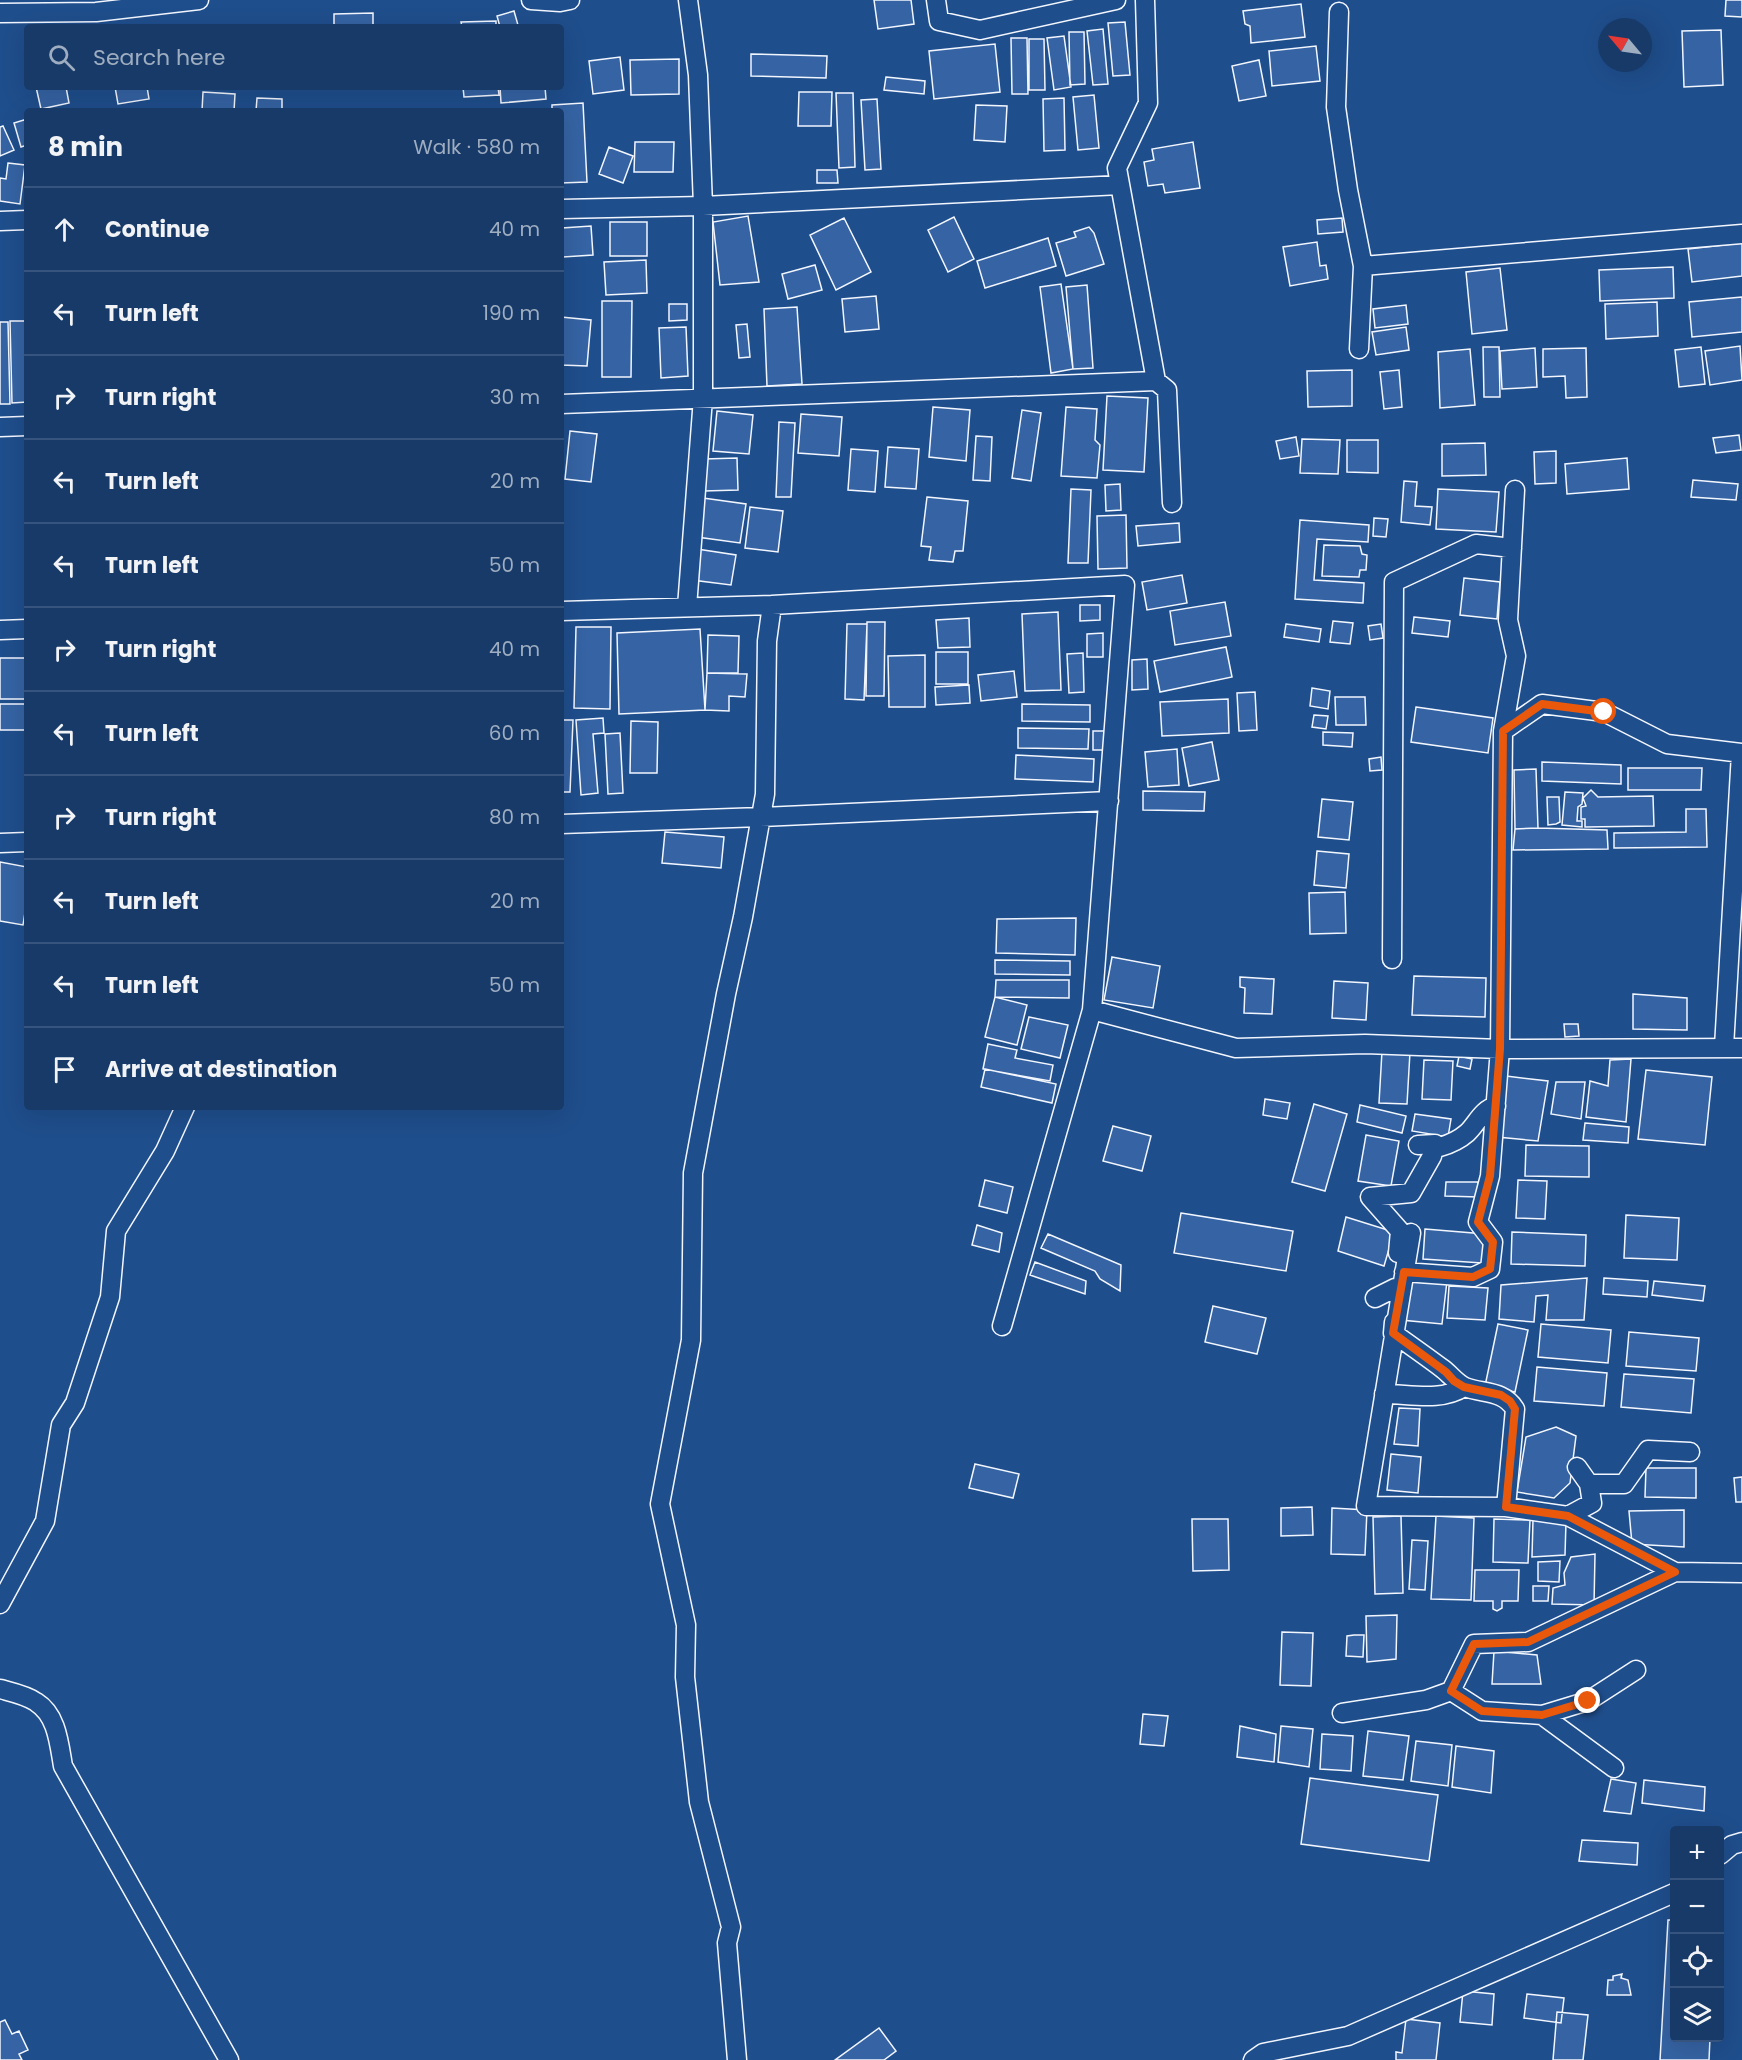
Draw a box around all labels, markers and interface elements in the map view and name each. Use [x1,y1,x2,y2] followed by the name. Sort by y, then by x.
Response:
[1598,18,1652,72] north arrow
[24,24,564,90] search box
[45,41,78,74] icon: search
[93,42,226,73] text: Search here
[48,129,123,165] text: 8 min
[413,133,540,161] text: Walk · 580 m
[48,213,81,246] icon: ahead
[105,214,209,245] text: Continue
[489,215,540,243] text: 40 m
[48,297,81,330] icon: left
[105,298,199,329] text: Turn left
[483,299,540,327] text: 190 m
[48,381,81,414] icon: right
[105,382,216,413] text: Turn right
[490,383,540,411] text: 30 m
[48,465,81,498] icon: left
[105,466,199,497] text: Turn left
[490,467,540,495] text: 20 m
[48,549,81,582] icon: left
[105,550,199,581] text: Turn left
[489,551,540,579] text: 50 m
[48,633,81,666] icon: right
[105,634,216,665] text: Turn right
[489,635,540,663] text: 40 m
[1590,698,1616,724] route start
[48,717,81,750] icon: left
[105,718,199,749] text: Turn left
[489,719,540,747] text: 60 m
[48,801,81,834] icon: right
[105,802,216,833] text: Turn right
[489,803,540,831] text: 80 m
[48,885,81,918] icon: left
[105,886,199,917] text: Turn left
[490,887,540,915] text: 20 m
[48,969,81,1002] icon: left
[105,970,199,1001] text: Turn left
[489,971,540,999] text: 50 m
[48,1053,81,1086] icon: arrive
[105,1054,337,1085] text: Arrive at destination
[1574,1687,1600,1713] route end
[1670,1826,1724,2042] map controls
[1670,1826,1724,1880] button: +
[1670,1880,1724,1934] button: −
[1670,1934,1724,1988] button: locate
[1670,1988,1724,2042] button: layers

